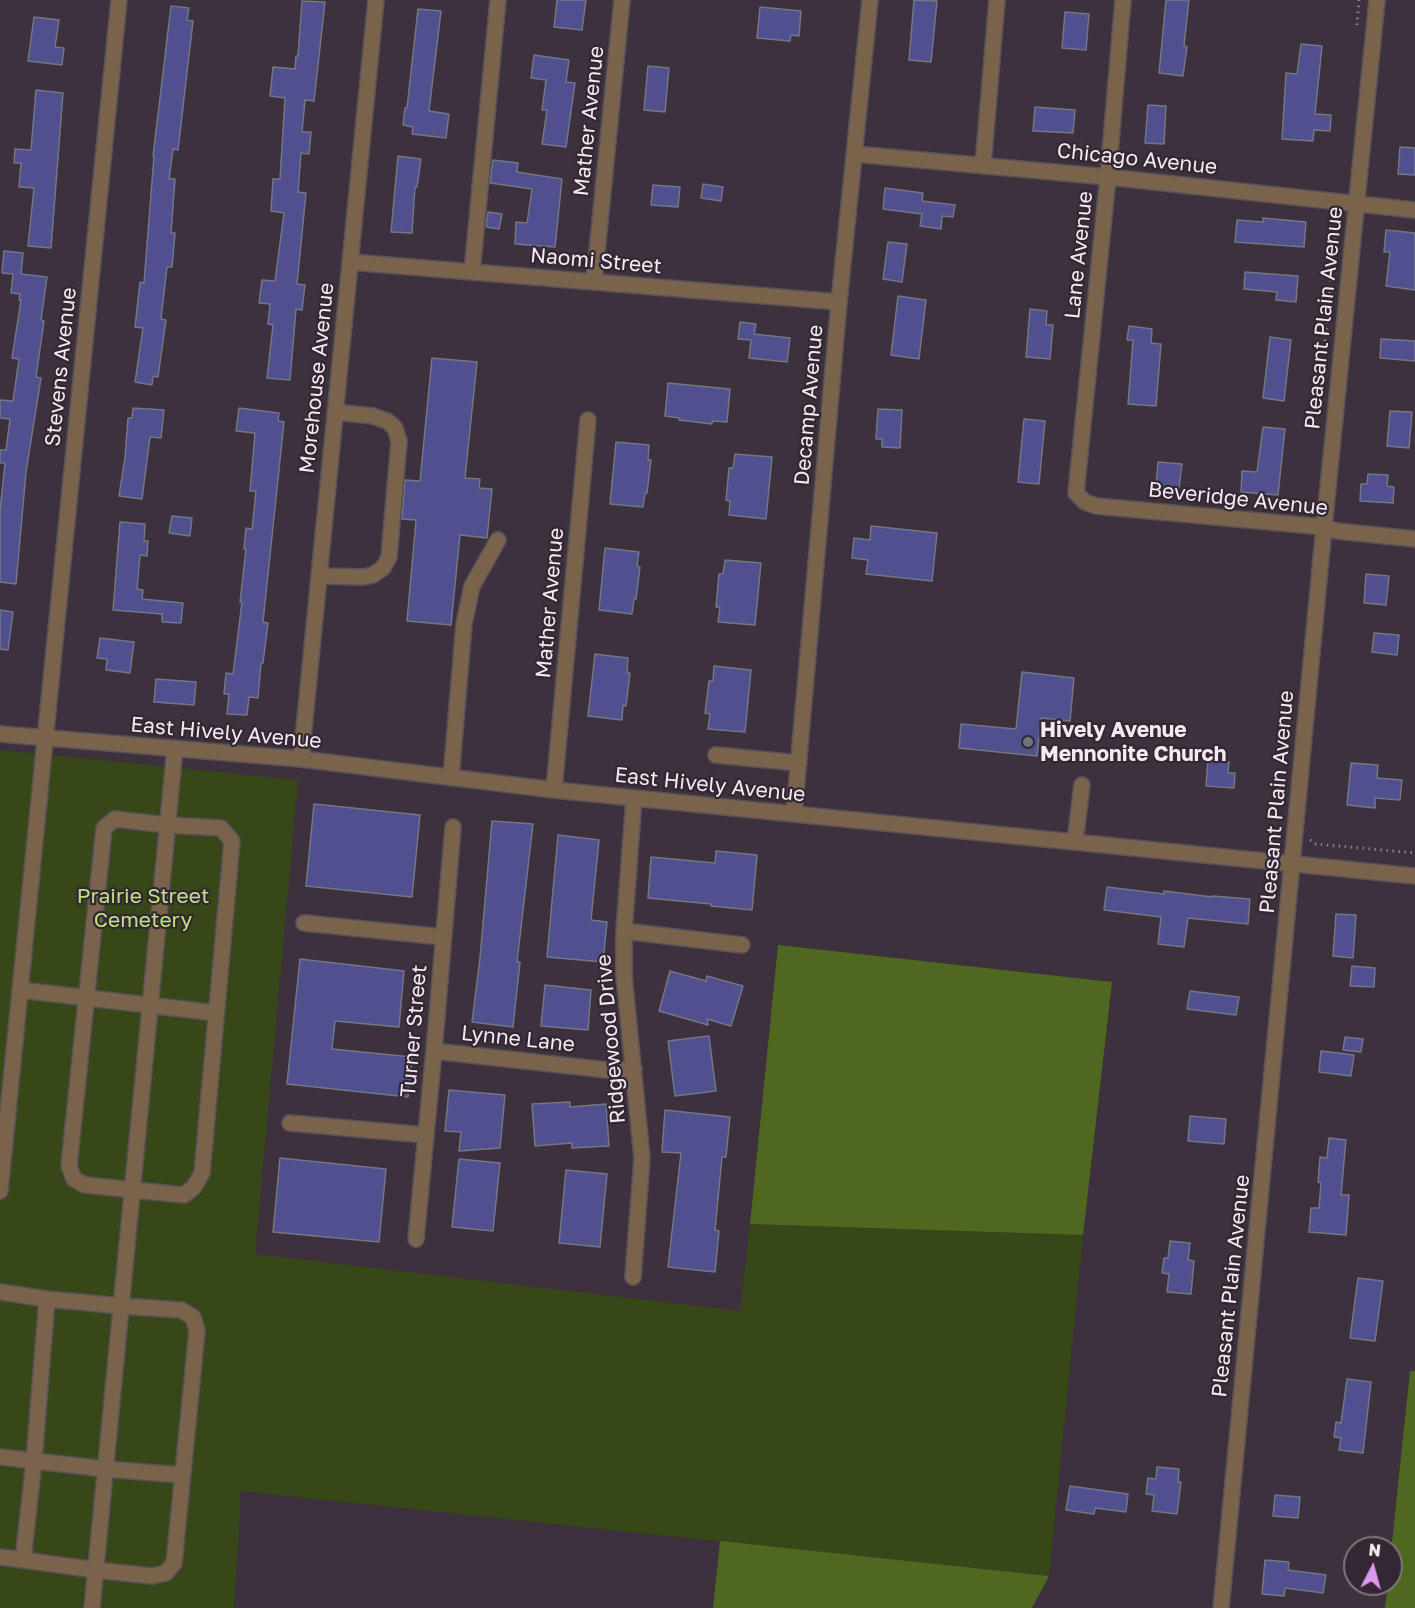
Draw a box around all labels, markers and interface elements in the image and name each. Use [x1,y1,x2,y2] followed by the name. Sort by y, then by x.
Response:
[569,45,609,197] street label: Mather Avenue
[1056,138,1218,180] street label: Chicago Avenue
[1060,190,1098,320] street label: Lane Avenue
[1300,205,1348,431] street label: Pleasant Plain Avenue
[529,243,663,279] street label: Naomi Street
[294,281,340,475] street label: Morehouse Avenue
[40,286,82,448] street label: Stevens Avenue
[789,324,829,486] street label: Decamp Avenue
[1147,477,1329,521] street label: Beveridge Avenue
[531,527,569,679] street label: Mather Avenue
[1255,689,1299,915] street label: Pleasant Plain Avenue
[129,712,323,754] street label: East Hively Avenue
[1040,717,1226,767] place label: Hively Avenue Mennonite Church
[1021,735,1035,749] marker: Hively Avenue Mennonite Church
[613,762,807,808] street label: East Hively Avenue
[77,883,209,933] park label: Prairie Street Cemetery
[591,953,631,1125] street label: Ridgewood Drive
[396,964,432,1098] street label: Turner Street
[460,1020,576,1058] street label: Lynne Lane
[1207,1173,1255,1399] street label: Pleasant Plain Avenue
[1343,1536,1403,1596] north arrow
[1368,1540,1382,1561] text: N

